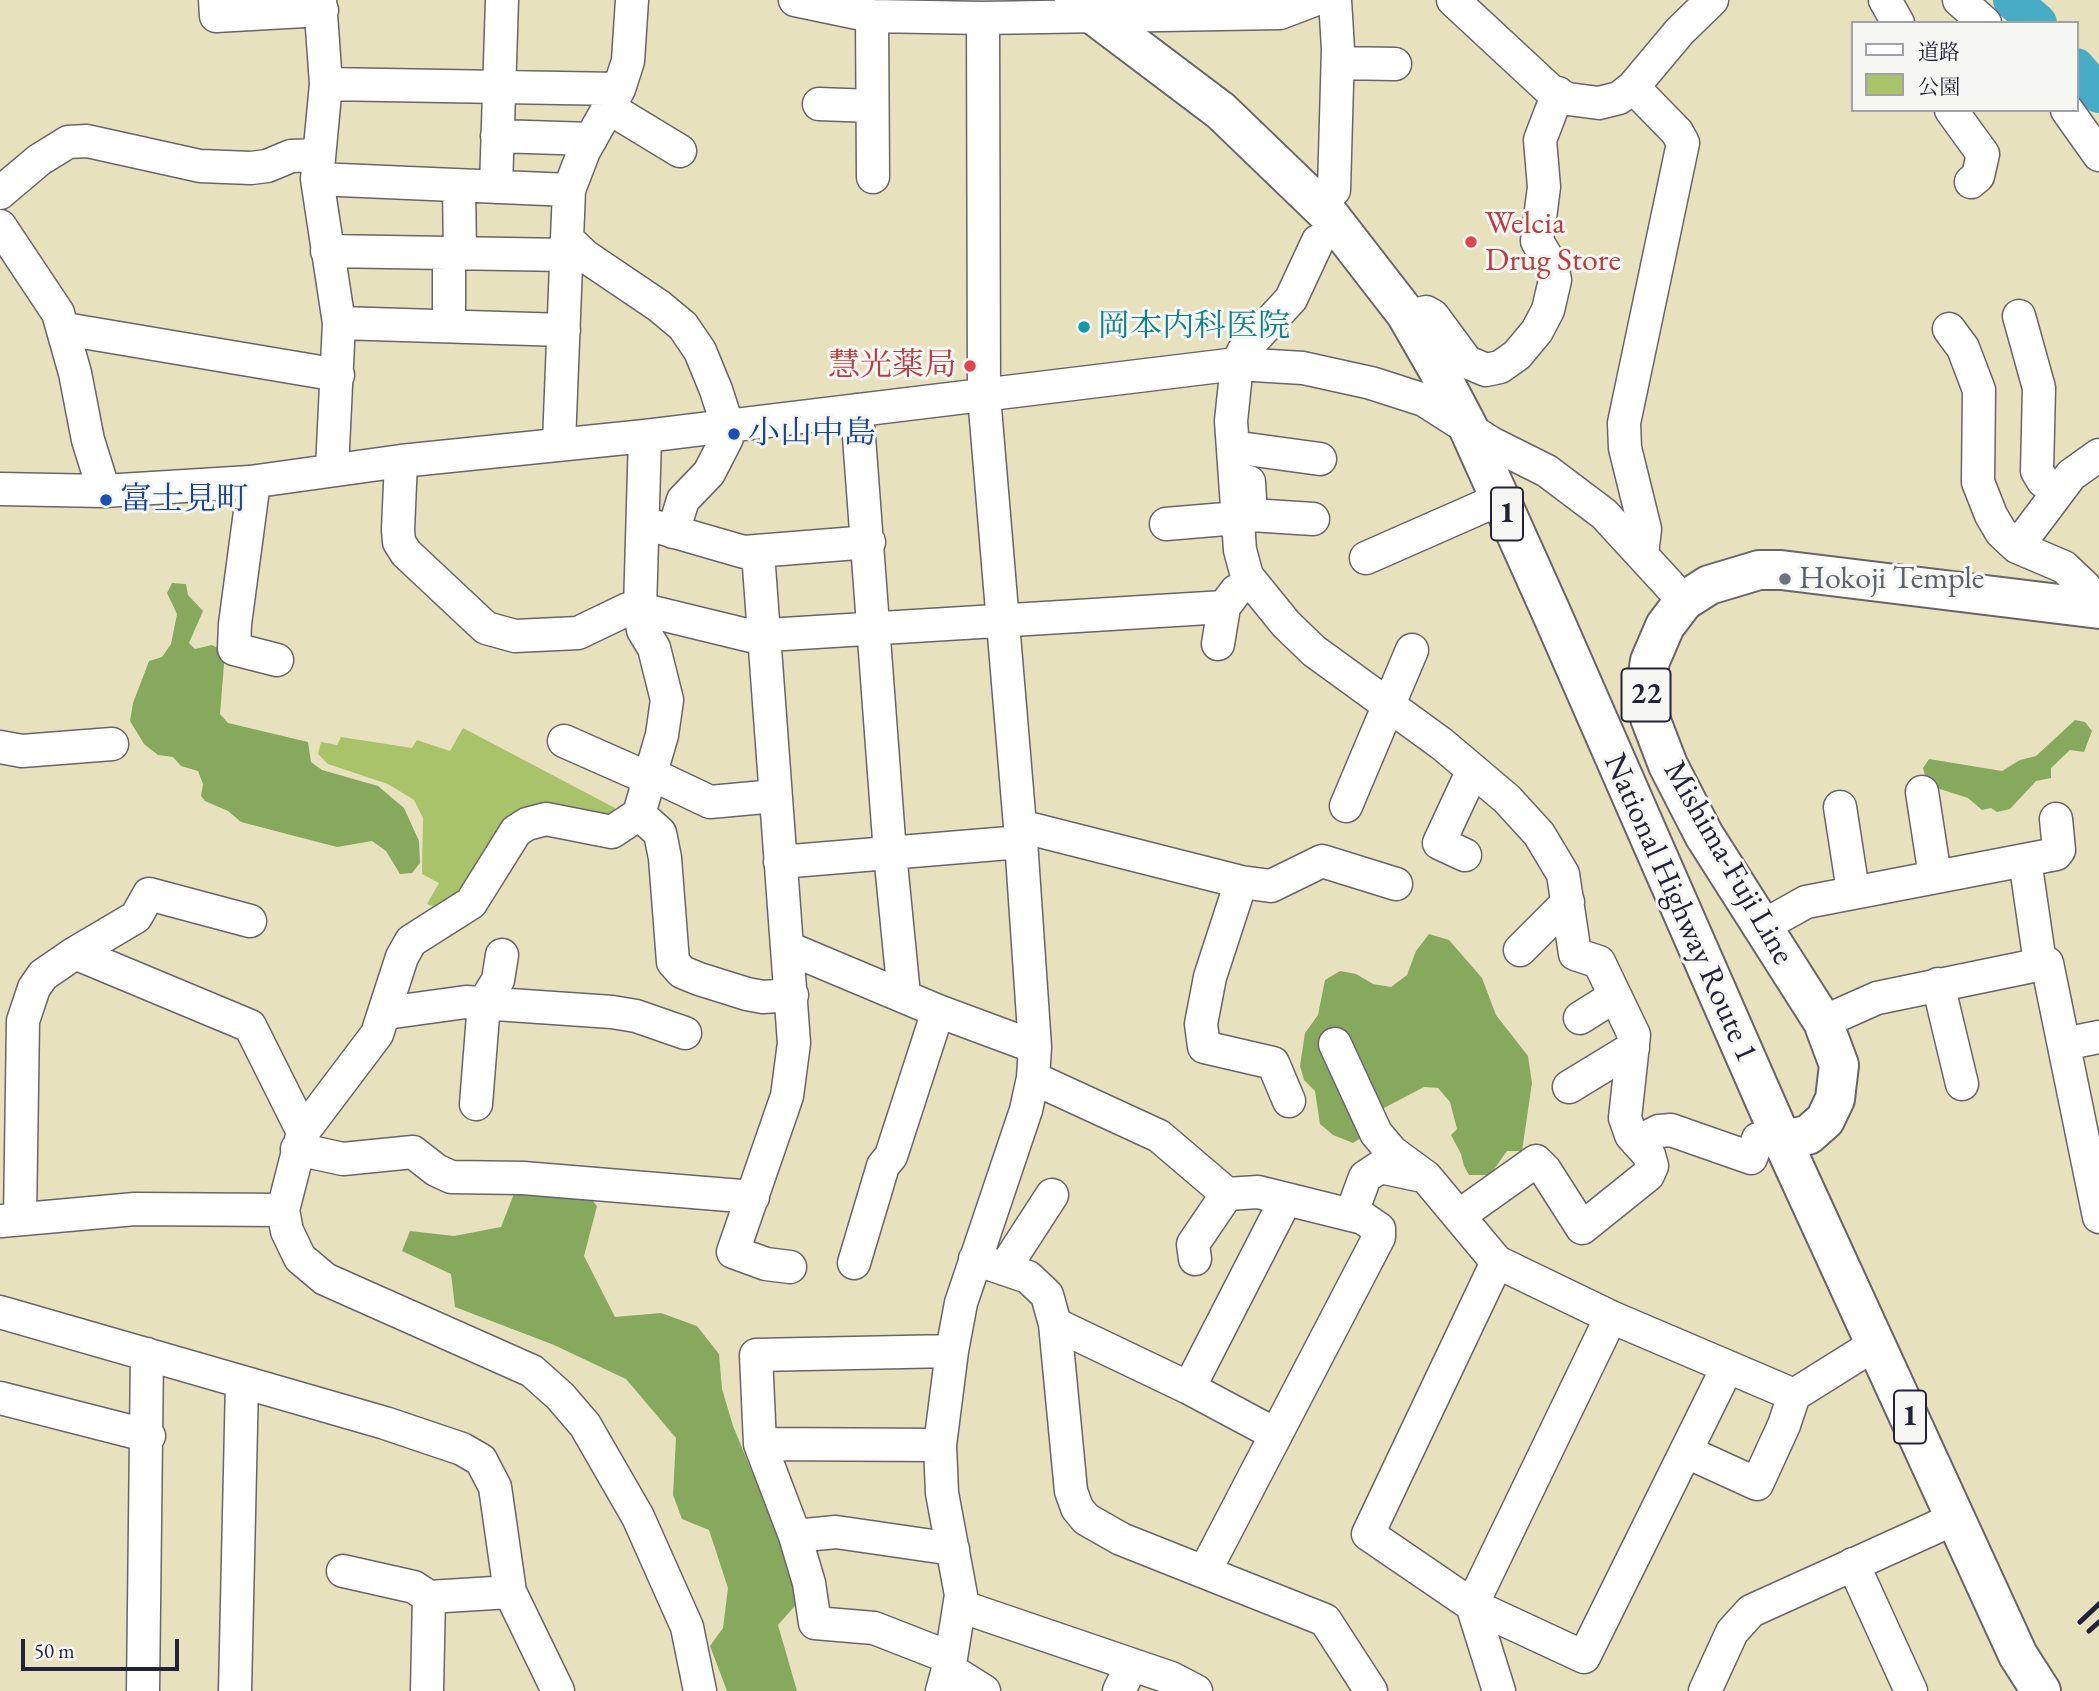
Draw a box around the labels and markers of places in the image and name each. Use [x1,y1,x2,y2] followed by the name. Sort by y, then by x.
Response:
[1485,205,1621,280] place label: Welcia Drug Store
[1463,234,1479,250] marker: Welcia Drug Store
[1098,308,1290,346] place label: 岡本内科医院
[1076,319,1092,335] marker: 岡本内科医院
[828,347,956,385] place label: 慧光薬局
[962,358,978,374] marker: 慧光薬局
[748,415,876,453] place label: 小山中島
[726,426,742,442] marker: 小山中島
[120,481,248,519] place label: 富士見町
[98,492,114,508] marker: 富士見町
[1799,560,1984,598] place label: Hokoji Temple
[1777,571,1793,587] marker: Hokoji Temple

